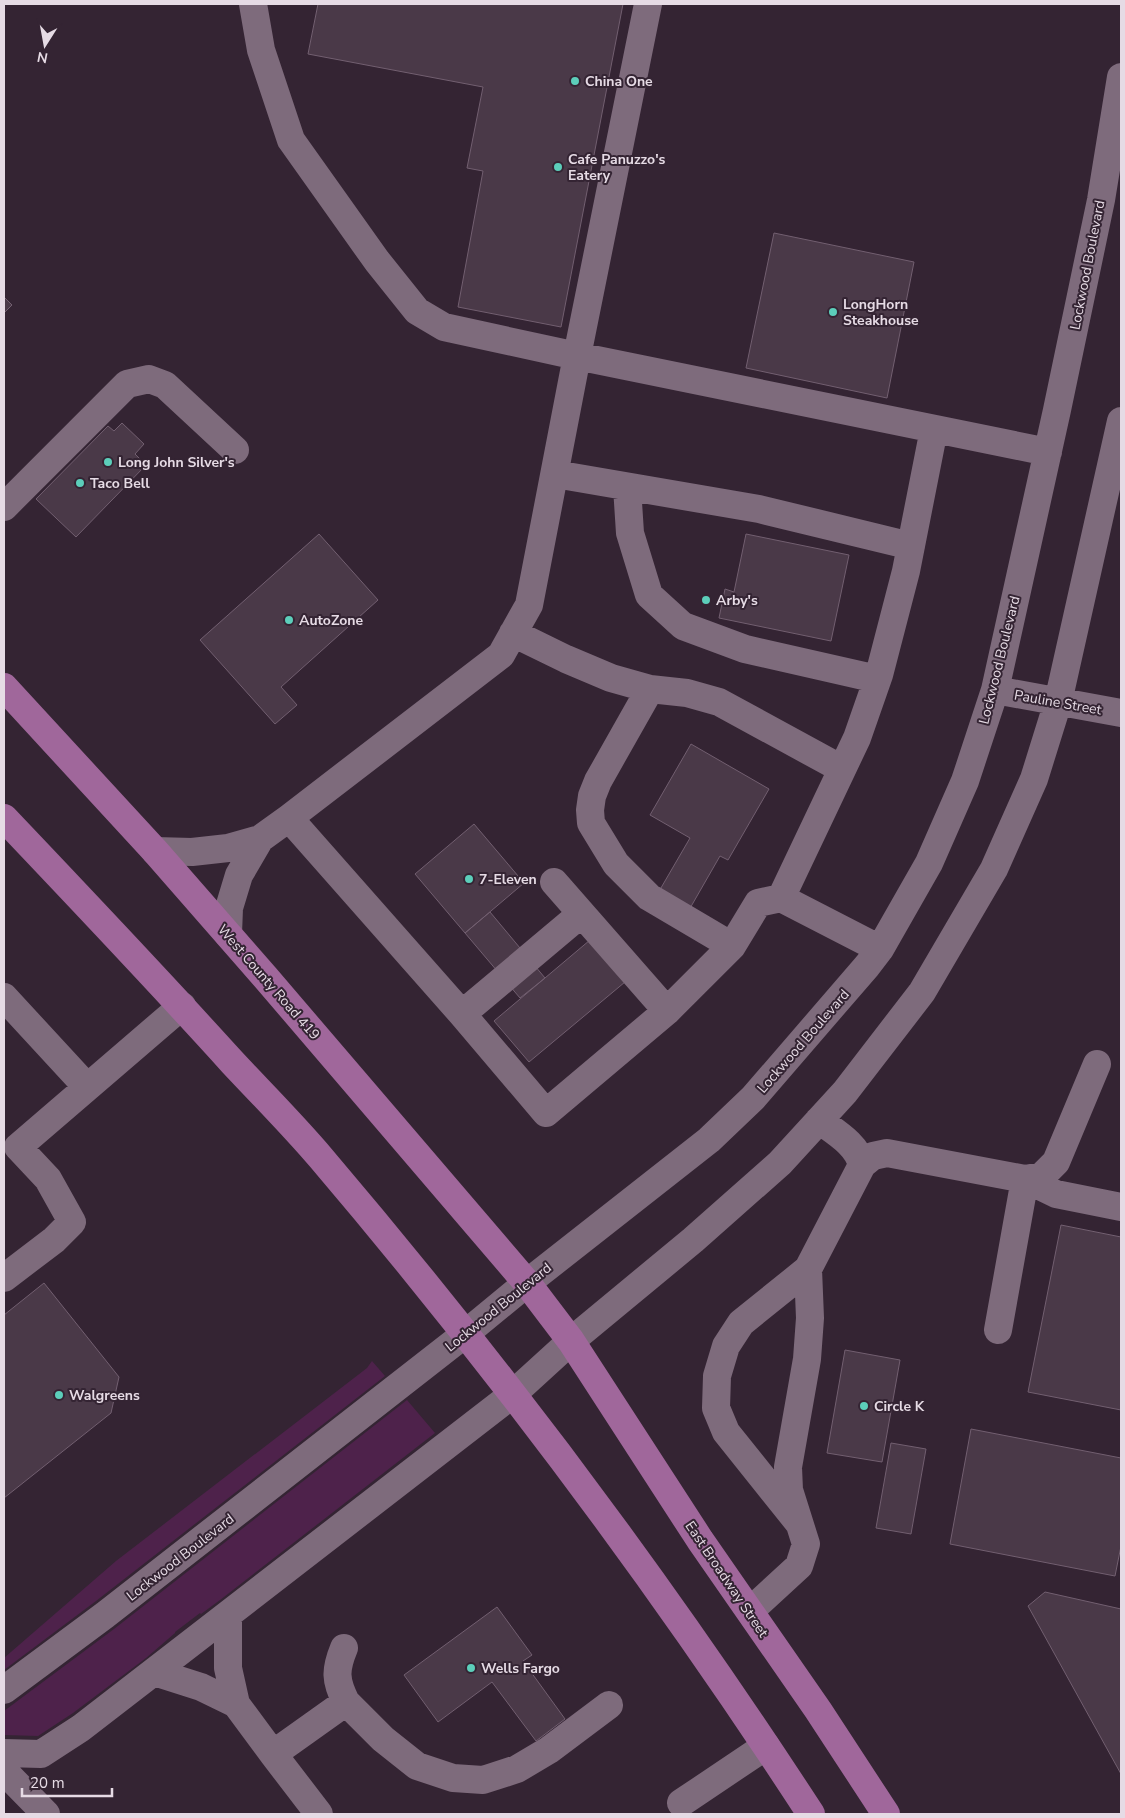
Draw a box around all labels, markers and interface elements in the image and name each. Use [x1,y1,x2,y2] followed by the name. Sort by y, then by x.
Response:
[20,20,70,70] north arrow
[36,47,50,68] text: N
[585,72,653,91] place label: China One
[569,75,581,87] marker: China One
[568,150,666,185] place label: Cafe Panuzzo's Eatery
[552,161,564,173] marker: Cafe Panuzzo's Eatery
[1066,199,1109,332] street label: Lockwood Boulevard
[843,295,919,330] place label: LongHorn Steakhouse
[827,306,839,318] marker: LongHorn Steakhouse
[118,453,235,472] place label: Long John Silver's
[102,456,114,468] marker: Long John Silver's
[90,474,150,493] place label: Taco Bell
[74,477,86,489] marker: Taco Bell
[716,591,758,610] place label: Arby's
[700,594,712,606] marker: Arby's
[974,594,1025,726] street label: Lockwood Boulevard
[299,611,363,630] place label: AutoZone
[283,614,295,626] marker: AutoZone
[1013,685,1103,720] street label: Pauline Street
[479,870,537,889] place label: 7-Eleven
[463,873,475,885] marker: 7-Eleven
[213,921,324,1044] street label: West County Road 419
[753,985,854,1097] street label: Lockwood Boulevard
[441,1259,555,1356] street label: Lockwood Boulevard
[69,1386,140,1405] place label: Walgreens
[53,1389,65,1401] marker: Walgreens
[874,1397,925,1416] place label: Circle K
[858,1400,870,1412] marker: Circle K
[123,1509,238,1605] street label: Lockwood Boulevard
[681,1517,773,1641] street label: East Broadway Street
[481,1659,560,1678] place label: Wells Fargo
[465,1662,477,1674] marker: Wells Fargo
[22,1766,112,1798] scale bar
[30,1773,65,1793] text: 20 m

